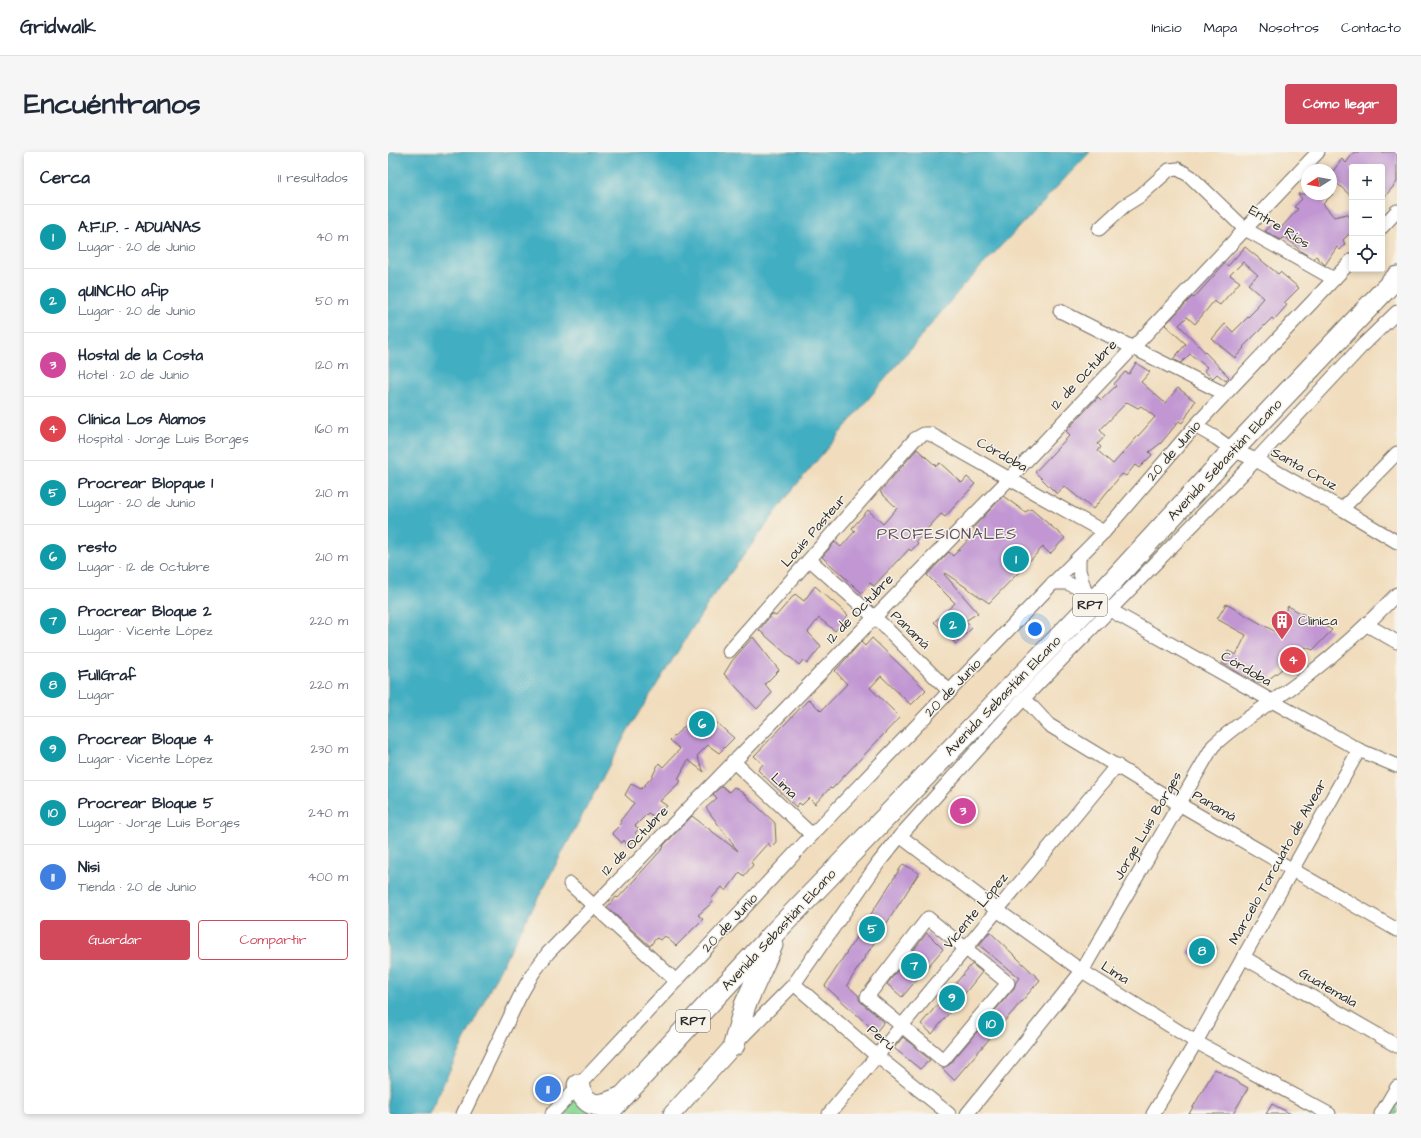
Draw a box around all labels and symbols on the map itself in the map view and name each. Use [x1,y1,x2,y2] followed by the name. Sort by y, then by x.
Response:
[1301,164,1337,200] north arrow
[1245,200,1313,254] street label: Entre Ríos
[1046,335,1122,415] street label: 12 de Octubre
[1163,394,1287,525] street label: Avenida Sebastián Elcano
[1142,416,1206,486] street label: 20 de Junio
[973,433,1031,477] street label: Córdoba
[1267,443,1341,496] street label: Santa Cruz
[777,490,851,572] street label: Louis Pasteur
[877,523,1017,545] district label: PROFESIONALES
[1003,544,1029,574] pin: 1
[822,569,899,648] street label: 12 de Octubre
[1073,594,1107,616] road number: RP7
[886,606,934,654] street label: Panamá
[1269,608,1295,641] building icon: Clinica
[940,610,966,640] pin: 2
[1298,611,1337,631] place label: Clinica
[1025,619,1045,639] your location
[940,631,1066,761] street label: Avenida Sebastián Elcano
[1280,645,1306,675] pin: 4
[1217,646,1275,692] street label: Córdoba
[920,654,986,722] street label: 20 de Junio
[689,709,715,739] pin: 6
[1109,768,1187,884] street label: Jorge Luis Borges
[766,769,802,803] street label: Lima
[1224,775,1332,948] street label: Marcelo Torcuato de Alvear
[1188,785,1240,827] street label: Panamá
[950,796,976,826] pin: 3
[597,801,674,880] street label: 12 de Octubre
[717,864,841,995] street label: Avenida Sebastián Elcano
[939,869,1013,953] street label: Vicente López
[697,889,763,957] street label: 20 de Junio
[859,914,885,944] pin: 5
[1189,936,1215,966] pin: 8
[901,951,927,981] pin: 7
[1097,957,1133,989] street label: Lima
[1295,963,1361,1013] street label: Guatemala
[939,983,965,1013] pin: 9
[978,1009,1004,1039] pin: 10
[676,1010,710,1032] road number: RP7
[863,1020,899,1056] street label: Perú
[535,1074,561,1104] pin: 11

